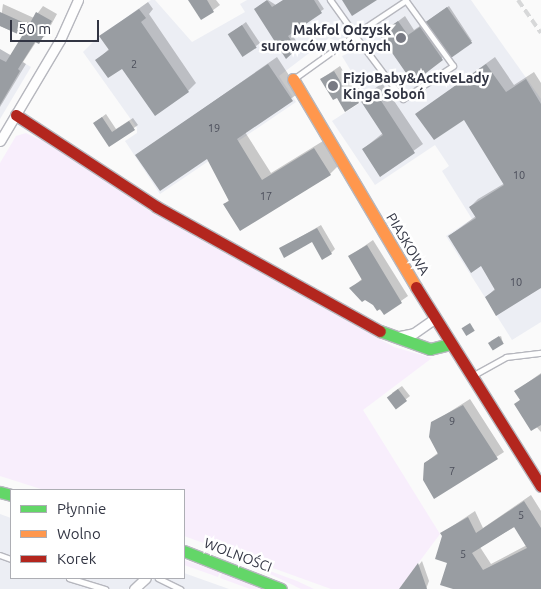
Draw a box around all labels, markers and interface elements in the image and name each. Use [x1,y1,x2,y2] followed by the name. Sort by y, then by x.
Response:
[12,10,101,42] scale bar
[18,20,51,37] text: 50 m
[261,22,391,54] place label: Makfol Odzysk surowców wtórnych
[395,32,407,44] marker: Makfol Odzysk surowców wtórnych
[131,57,137,71] house number: 2
[343,70,489,102] place label: FizjoBaby&ActiveLady Kinga Soboń
[327,80,339,92] marker: FizjoBaby&ActiveLady Kinga Soboń
[208,121,220,135] house number: 19
[513,168,525,182] house number: 10
[260,189,272,203] house number: 17
[383,210,433,278] street label: PIASKOWA
[510,275,522,289] house number: 10
[449,414,455,428] house number: 9
[449,464,455,478] house number: 7
[10,489,185,579] legend
[57,500,106,517] text: Płynnie
[518,508,524,522] house number: 5
[57,525,101,542] text: Wolno
[202,534,274,576] street label: WOLNOŚCI
[460,547,466,561] house number: 5
[57,550,96,567] text: Korek

